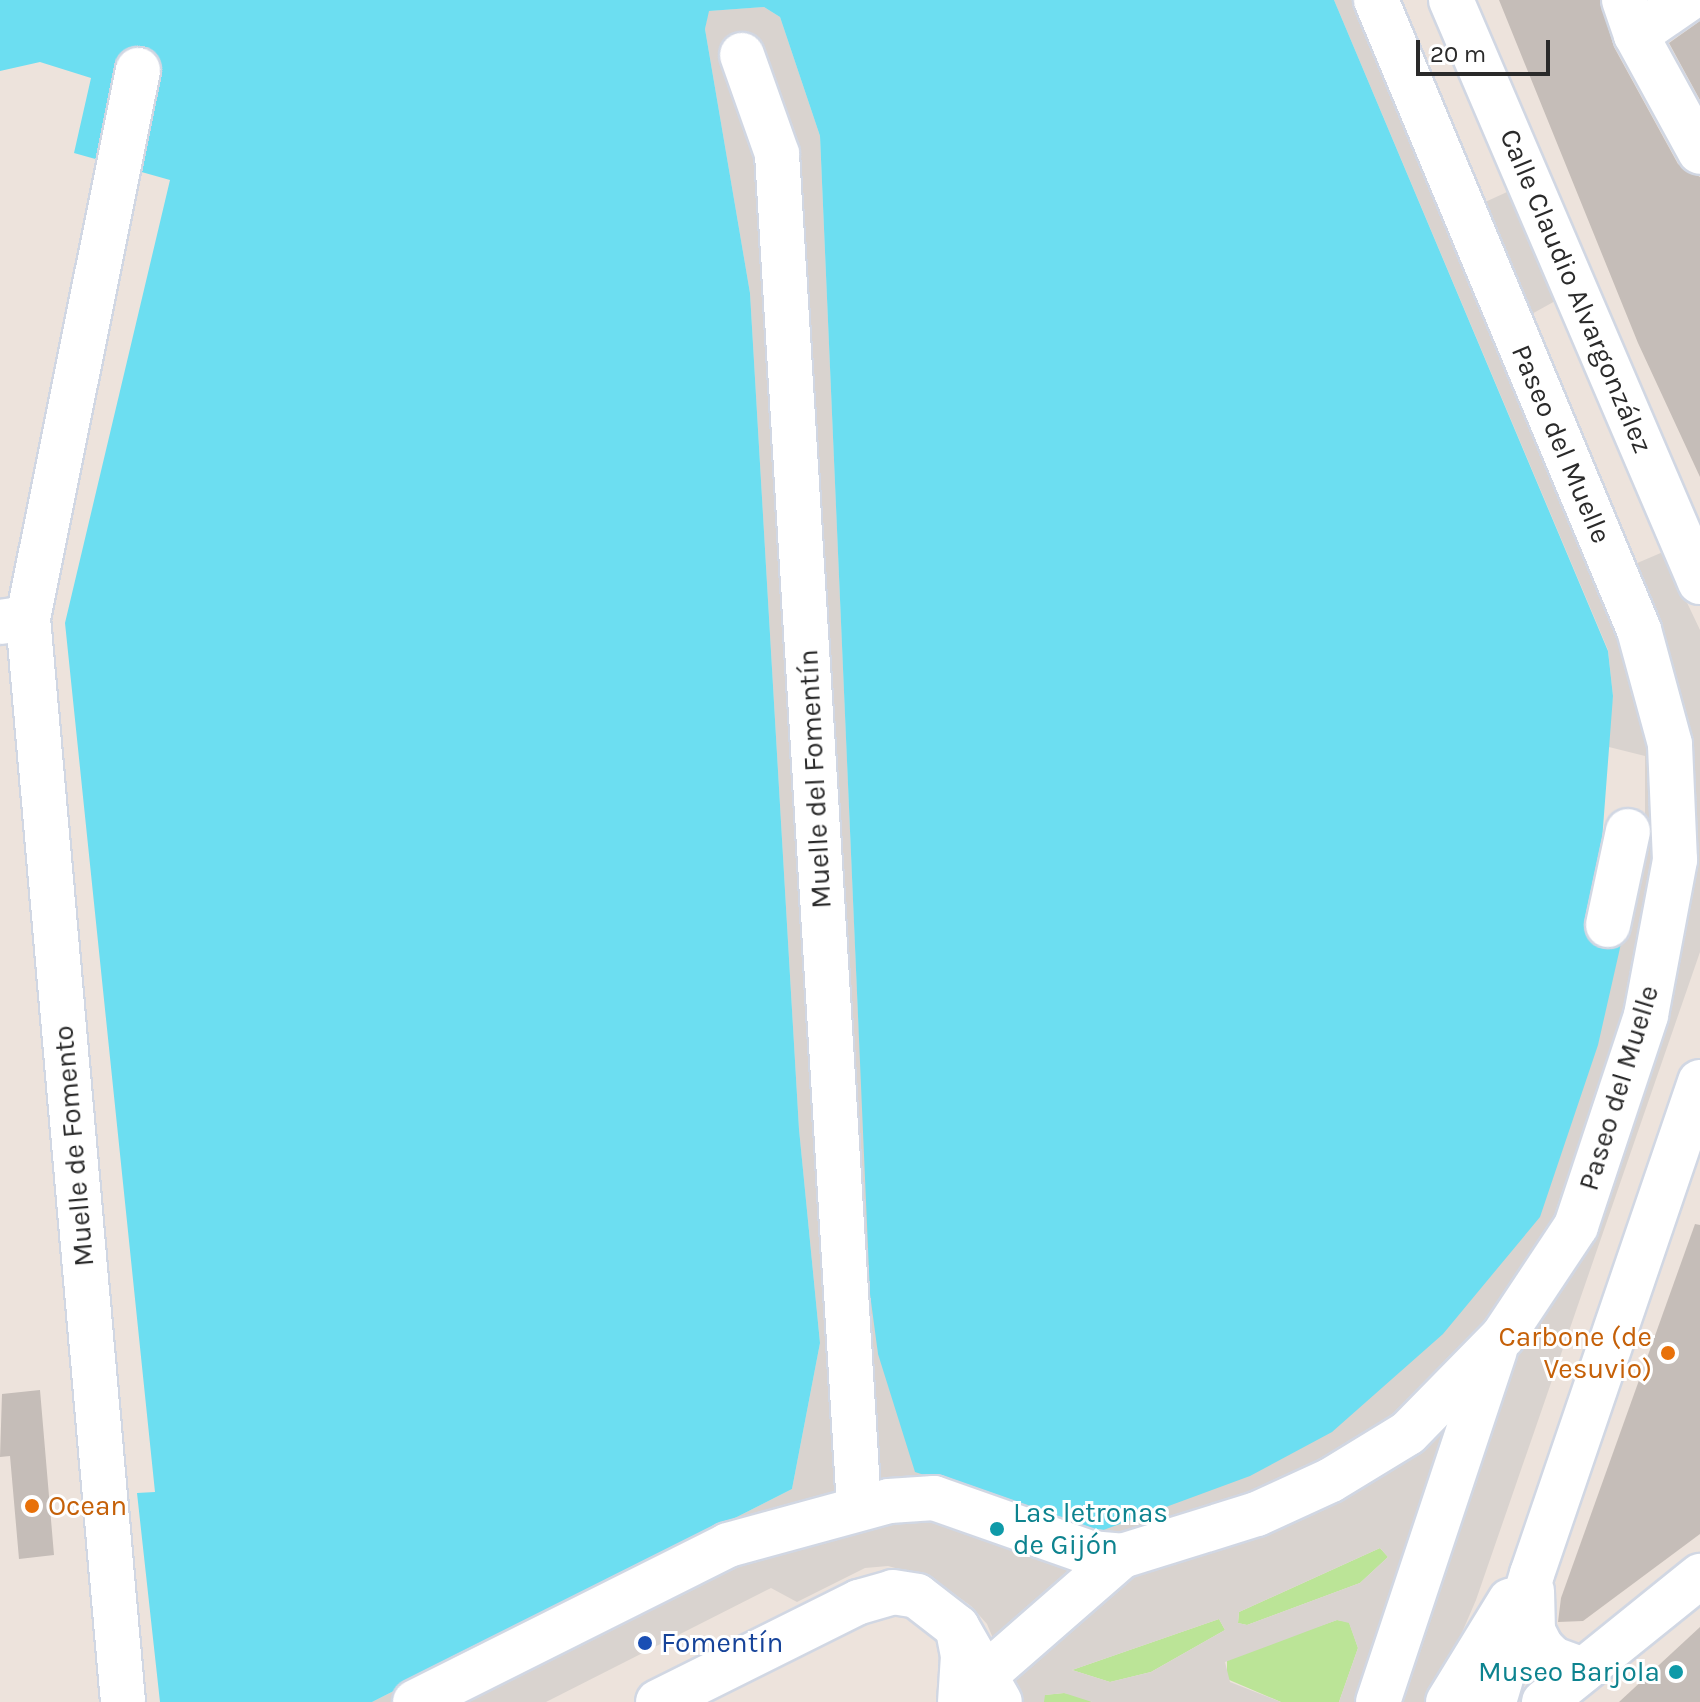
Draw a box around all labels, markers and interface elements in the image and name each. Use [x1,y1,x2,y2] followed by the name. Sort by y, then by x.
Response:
[1420,24,1554,74] scale bar
[1430,40,1486,68] text: 20 m
[1492,124,1660,458] street label: Calle Claudio Alvargonzález
[1504,340,1618,548] street label: Paseo del Muelle
[791,648,839,910] street label: Muelle del Fomentín
[1572,981,1666,1195] street label: Paseo del Muelle
[47,1024,101,1268] street label: Muelle de Fomento
[1499,1320,1652,1386] place label: Carbone (de Vesuvio)
[1659,1344,1677,1362] marker: Carbone (de Vesuvio)
[48,1489,127,1523] place label: Ocean
[1013,1496,1168,1562] place label: Las letronas de Gijón
[23,1497,41,1515] marker: Ocean
[988,1520,1006,1538] marker: Las letronas de Gijón
[661,1626,783,1660] place label: Fomentín
[636,1634,654,1652] marker: Fomentín
[1478,1655,1660,1689] place label: Museo Barjola
[1667,1663,1685,1681] marker: Museo Barjola

